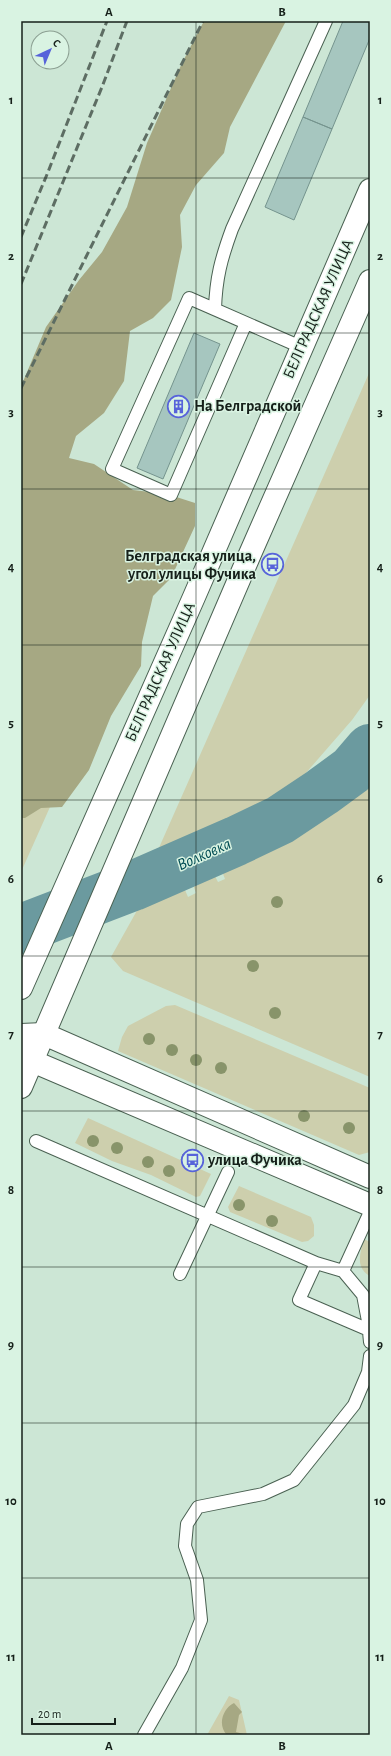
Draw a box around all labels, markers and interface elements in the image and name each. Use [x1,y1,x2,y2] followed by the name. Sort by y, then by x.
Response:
[105,6,113,19] text: A
[278,6,286,19] text: B
[30,30,70,70] north arrow
[51,37,63,49] text: С
[9,94,13,107] text: 1
[378,94,382,107] text: 1
[280,236,356,381] street label: БЕЛГРАДСКАЯ УЛИЦА
[8,250,14,263] text: 2
[377,250,383,263] text: 2
[166,393,192,419] building icon: На Белградской
[194,398,301,414] place label: На Белградской
[8,406,14,419] text: 3
[377,406,383,419] text: 3
[125,548,256,583] place label: Белградская улица, угол улицы Фучика
[259,552,285,578] bus stop icon: Белградская улица, угол улицы Фучика
[8,561,15,574] text: 4
[377,561,384,574] text: 4
[122,599,198,744] street label: БЕЛГРАДСКАЯ УЛИЦА
[8,717,14,730] text: 5
[377,717,383,730] text: 5
[175,835,233,873] water label: Волковка
[8,873,14,886] text: 6
[377,873,383,886] text: 6
[8,1028,14,1041] text: 7
[377,1028,383,1041] text: 7
[179,1147,205,1173] bus stop icon: улица Фучика
[207,1152,302,1169] place label: улица Фучика
[8,1184,14,1197] text: 8
[377,1184,383,1197] text: 8
[8,1339,14,1352] text: 9
[377,1339,383,1352] text: 9
[5,1495,17,1508] text: 10
[374,1495,386,1508] text: 10
[6,1651,16,1664] text: 11
[375,1651,385,1664] text: 11
[32,1700,115,1726] scale bar
[38,1708,61,1720] text: 20 m
[105,1740,113,1753] text: A
[278,1740,286,1753] text: B

